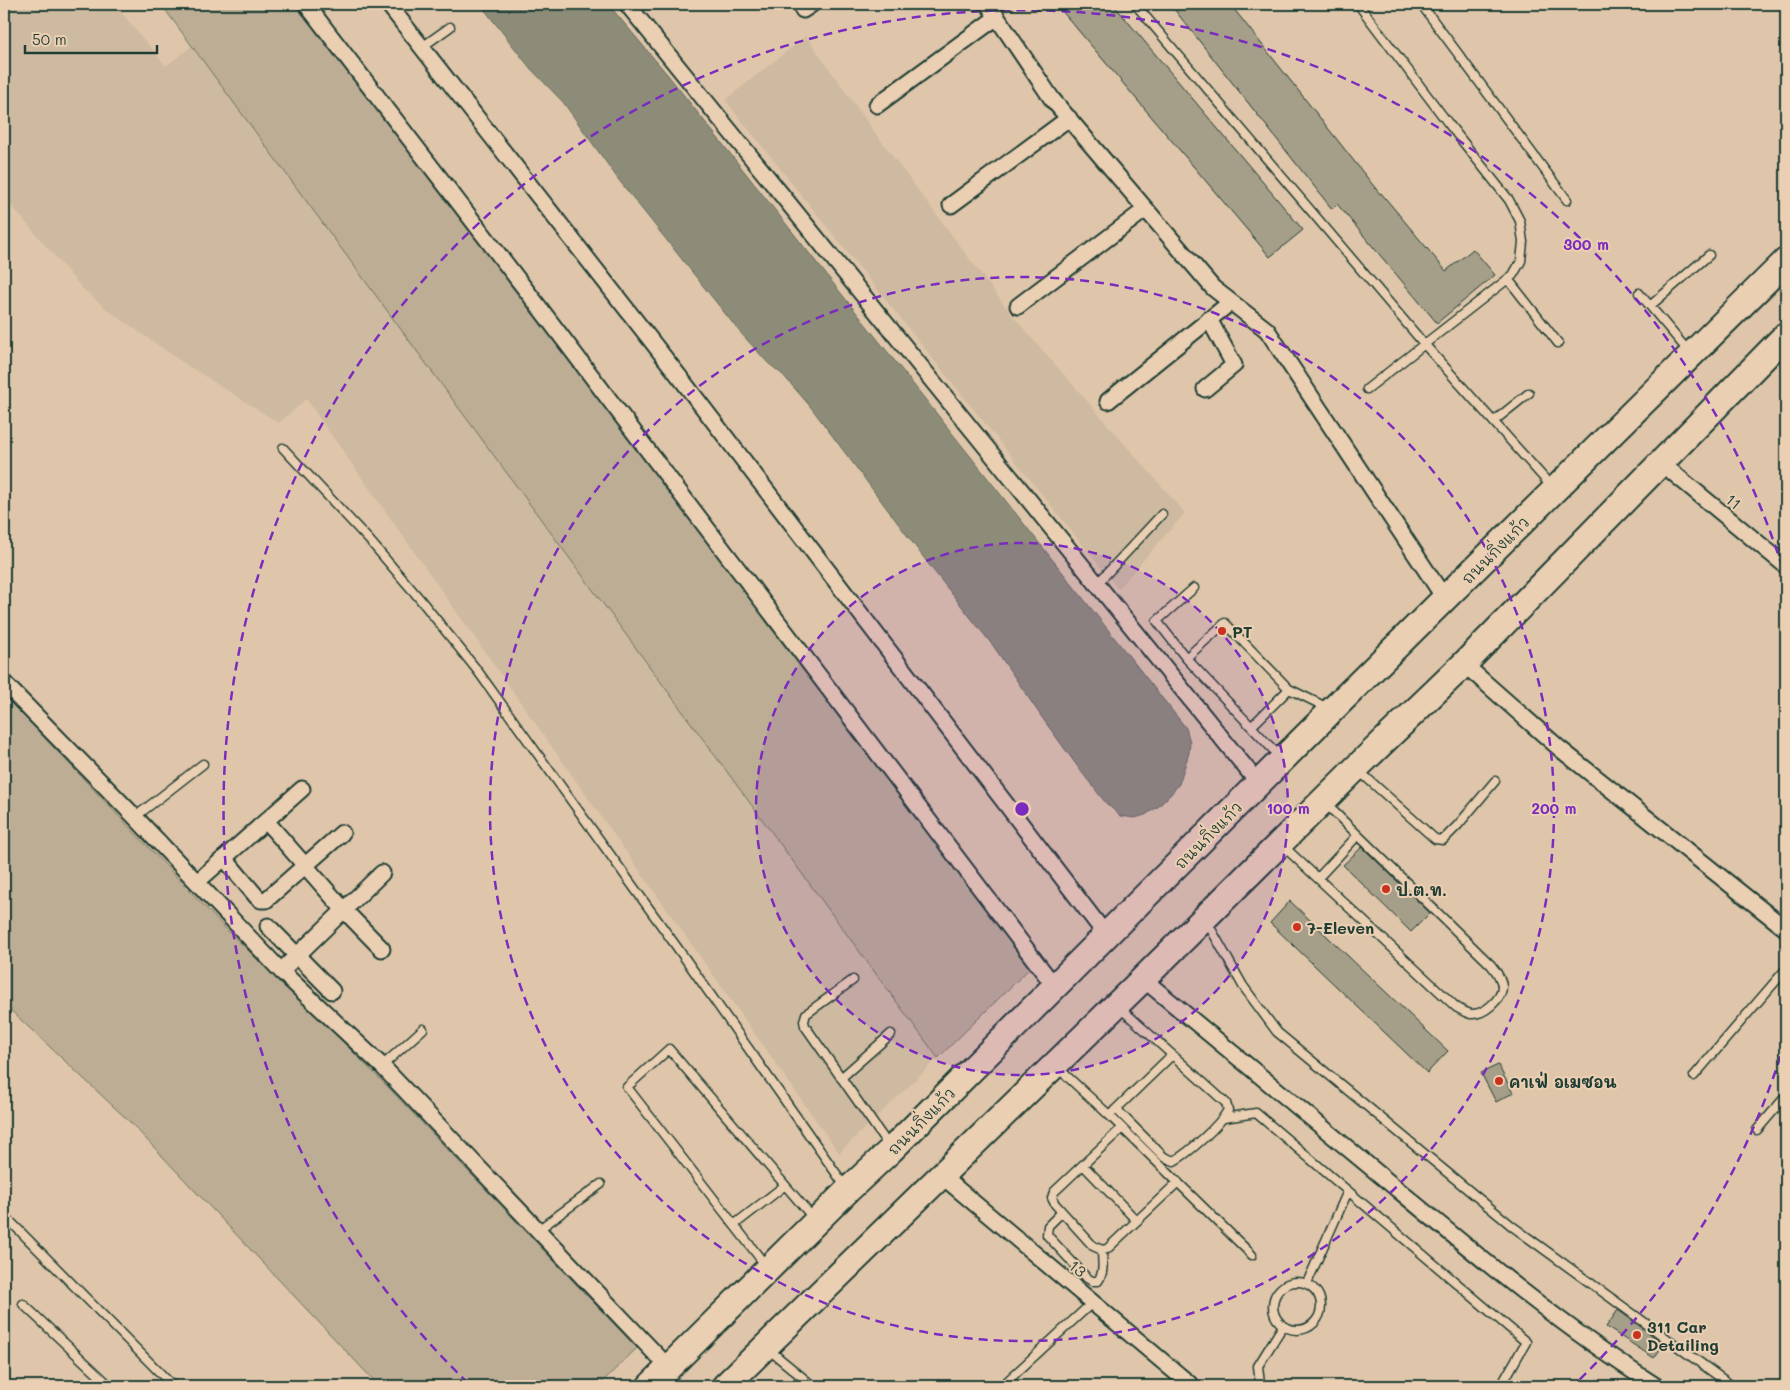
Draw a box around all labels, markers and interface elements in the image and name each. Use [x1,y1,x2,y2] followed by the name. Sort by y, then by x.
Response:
[25,22,158,54] scale bar
[32,29,67,49] text: 50 m
[1563,234,1609,254] text: 300 m
[1722,488,1746,514] street label: 11
[1454,509,1533,588] street label: ถนนกิ่งแก้ว
[1232,621,1252,642] place label: PT
[1216,625,1228,637] marker: PT
[1167,794,1246,873] street label: ถนนกิ่งแก้ว
[1266,798,1310,818] text: 100 m
[1532,798,1577,818] text: 200 m
[1013,800,1031,818] centre of rings
[1396,879,1447,900] place label: ป.ต.ท.
[1380,883,1392,895] marker: ป.ต.ท.
[1307,917,1374,938] place label: 7-Eleven
[1291,921,1303,933] marker: 7-Eleven
[1509,1071,1617,1092] place label: คาเฟ่ อเมซอน
[1493,1075,1505,1087] marker: คาเฟ่ อเมซอน
[880,1080,959,1159] street label: ถนนกิ่งแก้ว
[1065,1255,1091,1281] street label: 13
[1647,1316,1719,1355] place label: 311 Car Detailing
[1631,1329,1643,1341] marker: 311 Car Detailing

